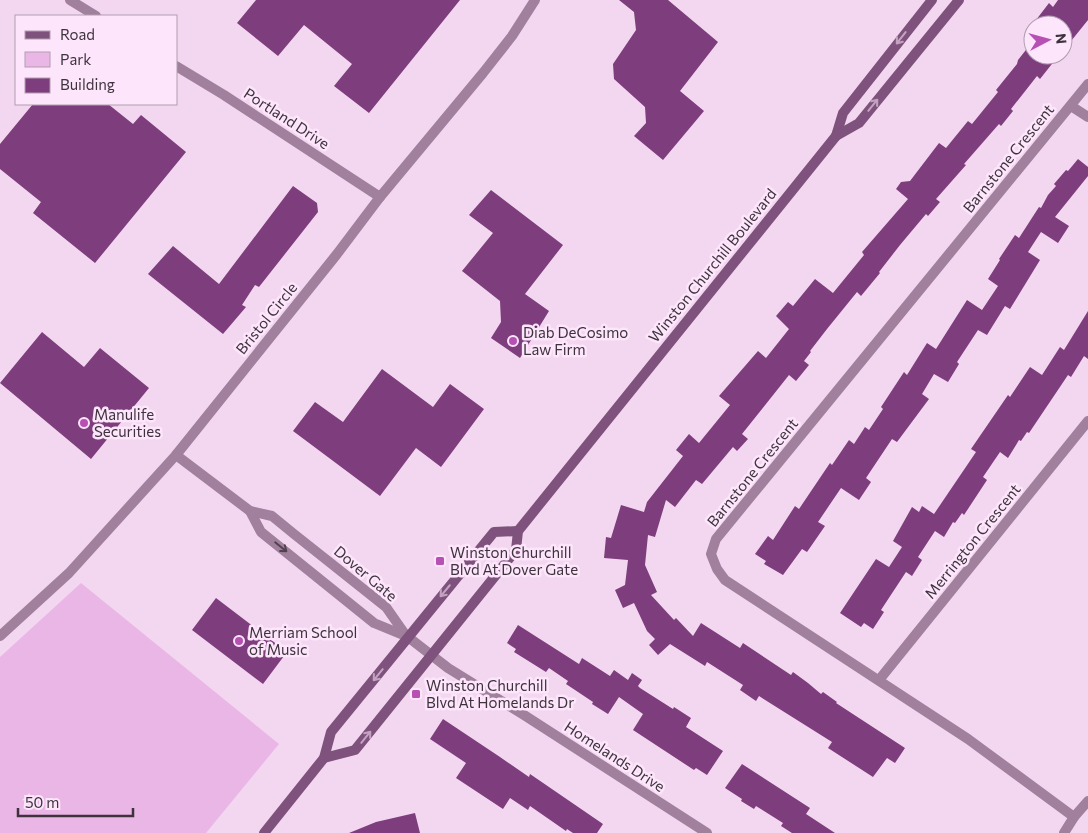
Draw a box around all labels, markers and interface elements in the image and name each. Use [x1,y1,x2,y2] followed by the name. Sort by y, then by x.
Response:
[15,15,178,105] legend
[1023,15,1073,65] north arrow
[60,25,95,43] text: Road
[896,31,907,44] one-way arrow
[1052,32,1070,45] text: N
[60,50,91,68] text: Park
[60,75,115,93] text: Building
[241,84,333,152] street label: Portland Drive
[867,99,878,112] one-way arrow
[959,100,1057,216] street label: Barnstone Crescent
[644,184,780,346] street label: Winston Churchill Boulevard
[232,278,300,357] street label: Bristol Circle
[523,323,628,358] place label: Diab DeCosimo Law Firm
[507,335,519,347] marker: Diab DeCosimo Law Firm
[94,405,161,440] place label: Manulife Securities
[703,414,801,530] street label: Barnstone Crescent
[78,417,90,429] marker: Manulife Securities
[920,480,1024,602] street label: Merrington Crescent
[331,541,401,605] street label: Dover Gate
[274,542,287,553] one-way arrow
[450,543,578,578] place label: Winston Churchill Blvd At Dover Gate
[434,555,446,567] marker: Winston Churchill Blvd At Dover Gate
[440,585,451,598] one-way arrow
[249,623,357,658] place label: Merriam School of Music
[233,635,245,647] marker: Merriam School of Music
[372,669,383,682] one-way arrow
[426,676,574,711] place label: Winston Churchill Blvd At Homelands Dr
[410,688,422,700] marker: Winston Churchill Blvd At Homelands Dr
[561,717,669,795] street label: Homelands Drive
[360,731,371,744] one-way arrow
[18,786,132,818] scale bar
[25,793,59,811] text: 50 m

